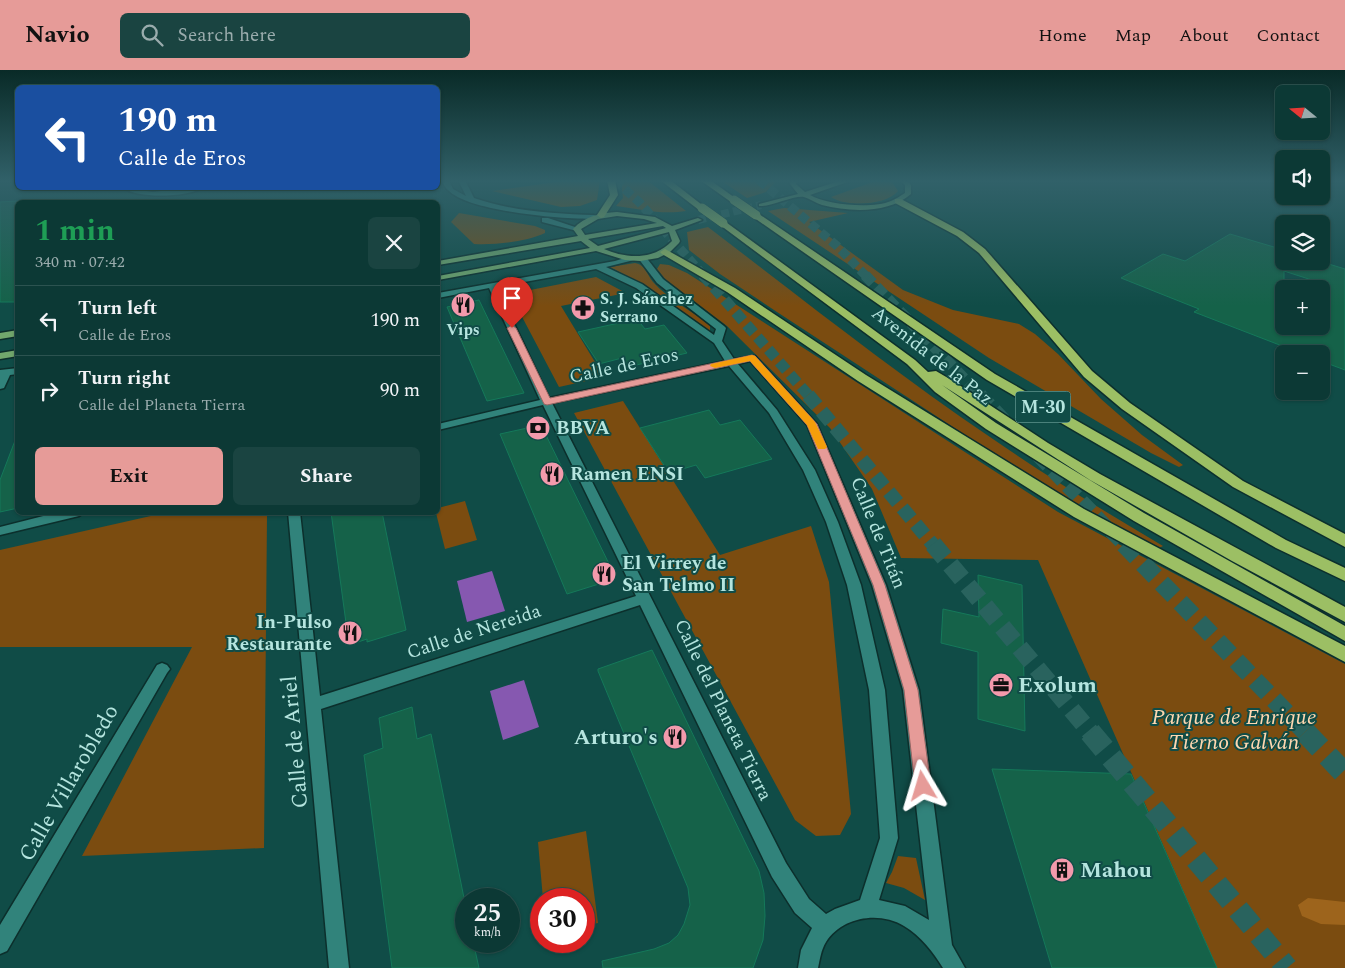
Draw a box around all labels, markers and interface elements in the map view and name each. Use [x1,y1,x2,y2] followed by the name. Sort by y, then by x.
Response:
[120,13,470,58] search box
[25,17,90,53] text: Navio
[138,21,166,49] icon: search
[178,21,276,50] text: Search here
[1038,22,1087,49] text: Home
[1115,22,1151,49] text: Map
[1179,22,1229,49] text: About
[1257,22,1320,49] text: Contact
[1275,85,1330,140] north arrow
[1275,85,1330,400] map controls
[118,94,217,147] text: 190 m
[35,105,100,170] icon: left
[118,142,247,175] text: Calle de Eros
[1275,150,1330,205] button: sound
[35,208,115,254] text: 1 min
[1275,215,1330,270] button: layers
[368,217,420,269] button: close
[35,250,125,274] text: 340 m · 07:42
[491,277,533,328] pin
[1275,280,1330,335] button: +
[498,284,526,312] icon: arrive
[600,287,693,329] place label: S. J. Sánchez Serrano
[450,292,476,318] restaurant icon: Vips
[78,294,157,323] text: Turn left
[570,295,596,321] pharmacy icon: S. J. Sánchez Serrano
[865,299,999,413] street label: Avenida de la Paz
[370,306,420,335] text: 190 m
[35,307,63,335] icon: left
[446,318,480,342] place label: Vips
[78,323,172,347] text: Calle de Eros
[567,340,681,392] street label: Calle de Eros
[1275,345,1330,400] button: −
[78,364,171,393] text: Turn right
[380,376,420,405] text: 90 m
[35,377,63,405] icon: right
[1016,392,1070,422] road number: M-30
[78,393,245,417] text: Calle del Planeta Tierra
[556,414,610,443] place label: BBVA
[525,415,551,441] bank icon: BBVA
[35,447,223,505] button: Exit
[233,447,420,505] button: Share
[570,460,684,489] place label: Ramen ENSI
[539,461,565,487] restaurant icon: Ramen ENSI
[842,473,914,593] street label: Calle de Titán
[622,549,735,600] place label: El Virrey de San Telmo II
[591,561,617,587] restaurant icon: El Virrey de San Telmo II
[403,596,546,667] street label: Calle de Nereida
[226,608,332,659] place label: In-Pulso Restaurante
[666,614,780,806] street label: Calle del Planeta Tierra
[337,620,363,646] restaurant icon: In-Pulso Restaurante
[1018,669,1097,702] place label: Exolum
[988,672,1014,698] office icon: Exolum
[273,674,317,810] street label: Calle de Ariel
[11,698,127,868] street label: Calle Villarobledo
[1151,701,1317,759] park label: Parque de Enrique Tierno Galván
[574,721,658,754] place label: Arturo's
[662,724,688,750] restaurant icon: Arturo's
[896,759,948,811] position arrow
[1080,854,1152,887] place label: Mahou
[1049,857,1075,883] building icon: Mahou
[530,888,595,953] speed limit sign: 30
[473,895,502,933] text: 25
[474,923,501,942] text: km/h

